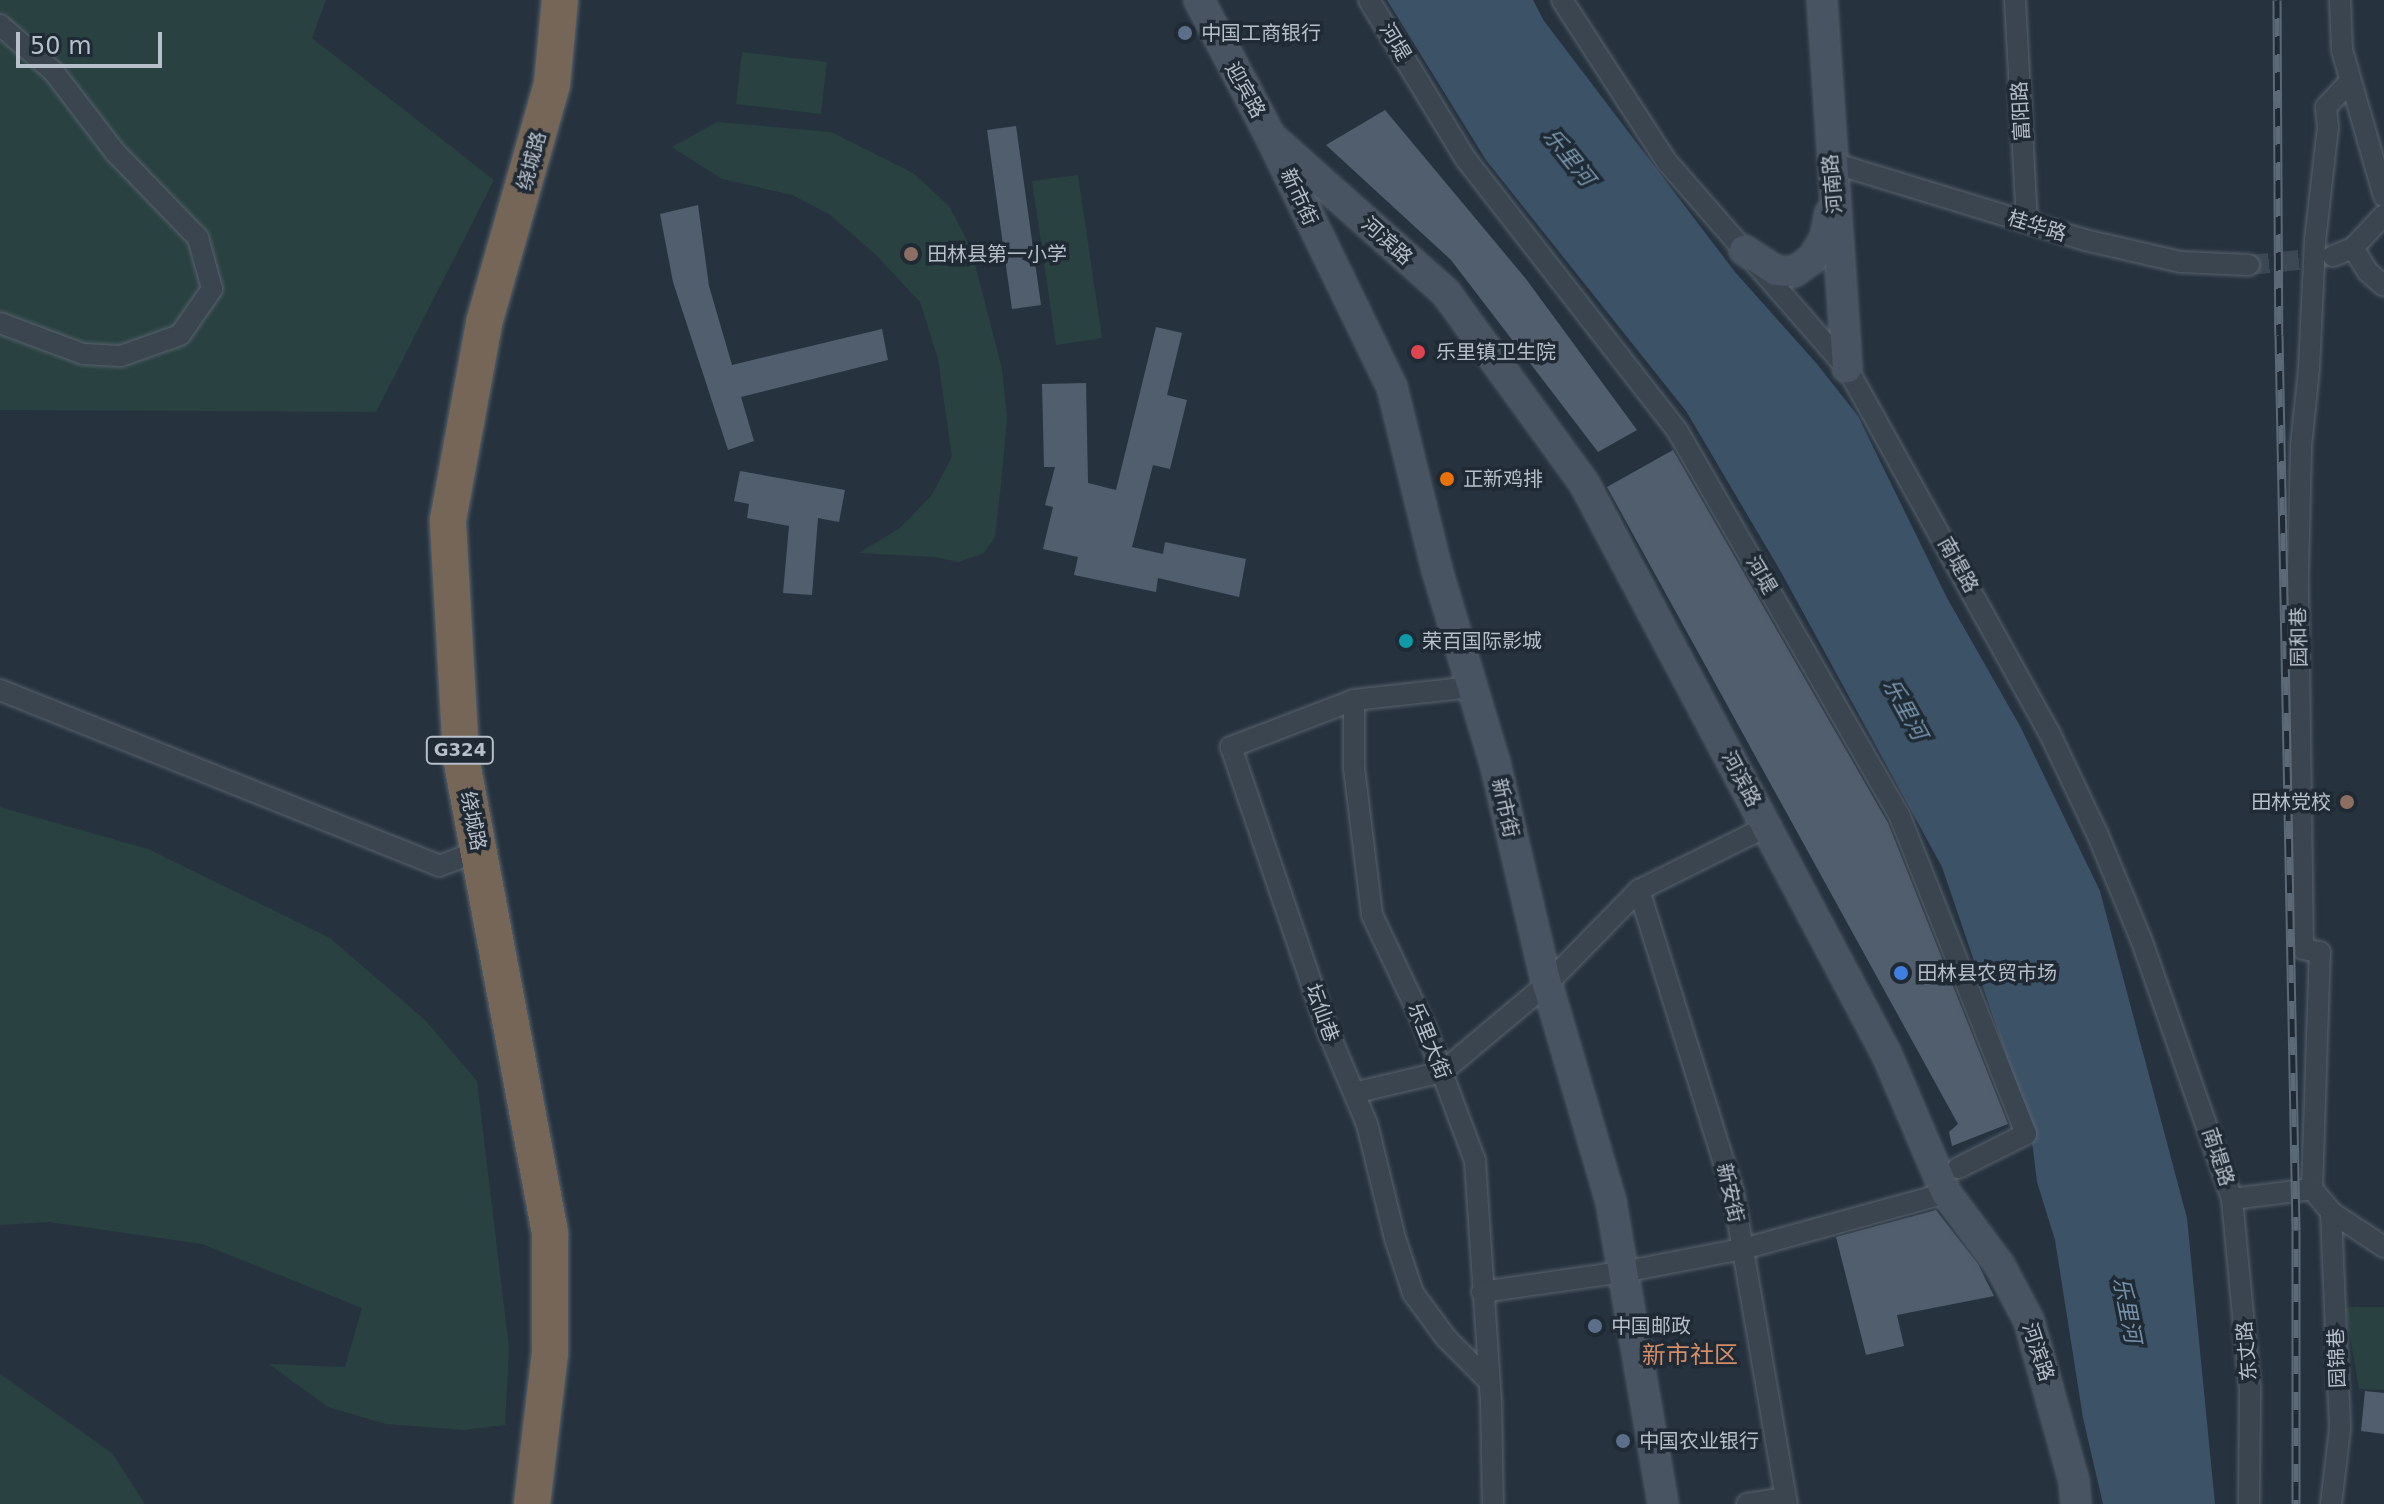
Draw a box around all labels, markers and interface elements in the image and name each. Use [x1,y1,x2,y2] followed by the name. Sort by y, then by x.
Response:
[20,16,166,66] scale bar
[1374,19,1416,65] street label: 河堤
[1201,21,1321,45] place label: 中国工商银行
[1176,24,1194,42] marker: 中国工商银行
[30,32,92,60] text: 50 m
[1220,58,1270,122] street label: 迎宾路
[2007,80,2035,142] street label: 富阳路
[1538,123,1600,191] water label: 乐里河
[513,129,551,193] street label: 绕城路
[1818,153,1848,215] street label: 河南路
[1275,165,1323,229] street label: 新市街
[2005,206,2069,246] street label: 桂华路
[1357,212,1417,270] street label: 河滨路
[927,242,1067,266] place label: 田林县第一小学
[902,245,920,263] marker: 田林县第一小学
[1436,340,1556,364] place label: 乐里镇卫生院
[1407,341,1429,363] marker: 乐里镇卫生院
[1463,467,1543,491] place label: 正新鸡排
[1438,470,1456,488] marker: 正新鸡排
[1933,533,1983,597] street label: 南堤路
[1741,552,1781,598] street label: 河堤
[2286,607,2312,667] street label: 园和巷
[1422,629,1542,653] place label: 荣百国际影城
[1397,632,1415,650] marker: 荣百国际影城
[1877,674,1933,744] water label: 乐里河
[424,736,496,764] road number: G324
[1716,747,1766,811] street label: 河滨路
[1487,776,1523,840] street label: 新市街
[455,789,491,853] street label: 绕城路
[2251,790,2331,814] place label: 田林党校
[2338,793,2356,811] marker: 田林党校
[1917,961,2057,985] place label: 田林县农贸市场
[1892,964,1910,982] marker: 田林县农贸市场
[1300,981,1344,1045] street label: 坛仙巷
[1403,999,1455,1083] street label: 乐里大街
[2197,1125,2239,1189] street label: 南堤路
[1712,1161,1748,1225] street label: 新安街
[2108,1275,2146,1345] water label: 乐里河
[1611,1314,1691,1338] place label: 中国邮政
[1586,1317,1604,1335] marker: 中国邮政
[2017,1320,2059,1384] street label: 河滨路
[2232,1320,2262,1382] street label: 东丈路
[2324,1328,2350,1388] street label: 园锦巷
[1642,1342,1738,1370] district label: 新市社区
[1639,1429,1759,1453] place label: 中国农业银行
[1614,1432,1632,1450] marker: 中国农业银行

